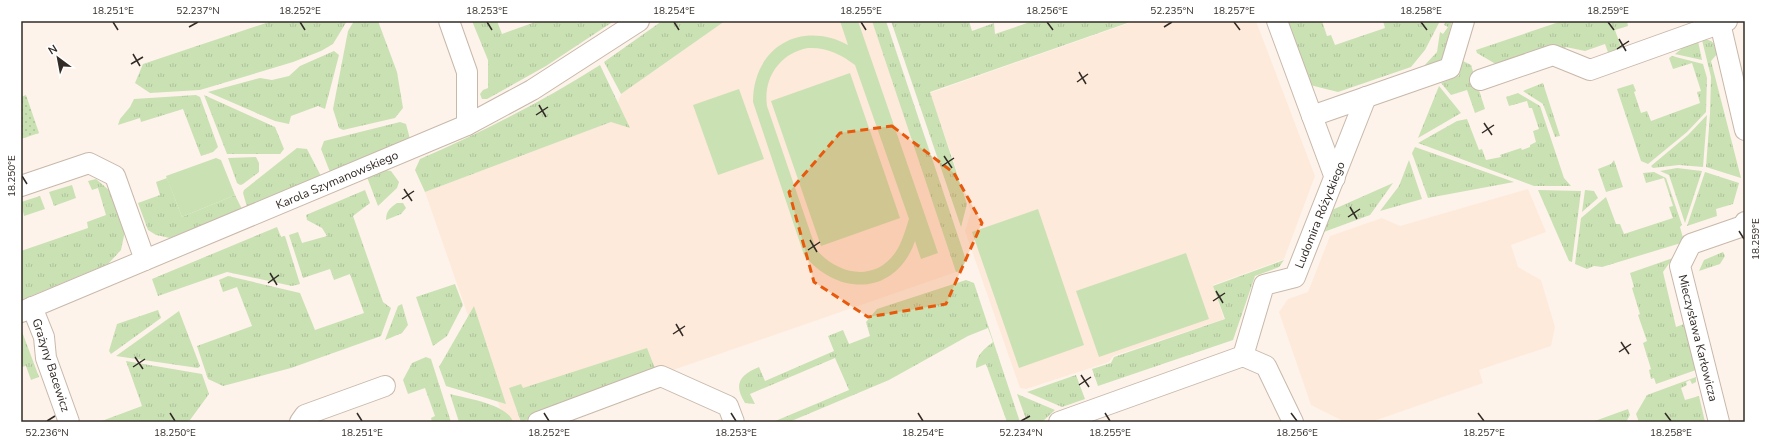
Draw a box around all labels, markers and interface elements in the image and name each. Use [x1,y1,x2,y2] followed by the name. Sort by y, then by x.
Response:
[92,4,134,18] text: 18.251°E
[176,4,220,18] text: 52.237°N
[279,4,321,18] text: 18.252°E
[466,4,508,18] text: 18.253°E
[653,4,695,18] text: 18.254°E
[840,4,882,18] text: 18.255°E
[1026,4,1068,18] text: 18.256°E
[1150,4,1194,18] text: 52.235°N
[1213,4,1255,18] text: 18.257°E
[1400,4,1442,18] text: 18.258°E
[1587,4,1629,18] text: 18.259°E
[38,38,78,78] north arrow
[45,41,60,58] text: N
[273,147,401,213] street label: Karola Szymanowskiego
[5,155,19,197] text: 18.250°E
[1291,159,1349,271] street label: Ludomira Różyckiego
[1749,218,1763,260] text: 18.259°E
[1675,273,1721,403] street label: Mieczysława Karłowicza
[28,316,74,414] street label: Grażyny Bacewicz
[25,426,69,440] text: 52.236°N
[154,426,196,440] text: 18.250°E
[341,426,383,440] text: 18.251°E
[528,426,570,440] text: 18.252°E
[715,426,757,440] text: 18.253°E
[902,426,944,440] text: 18.254°E
[999,426,1043,440] text: 52.234°N
[1089,426,1131,440] text: 18.255°E
[1276,426,1318,440] text: 18.256°E
[1463,426,1505,440] text: 18.257°E
[1650,426,1692,440] text: 18.258°E

